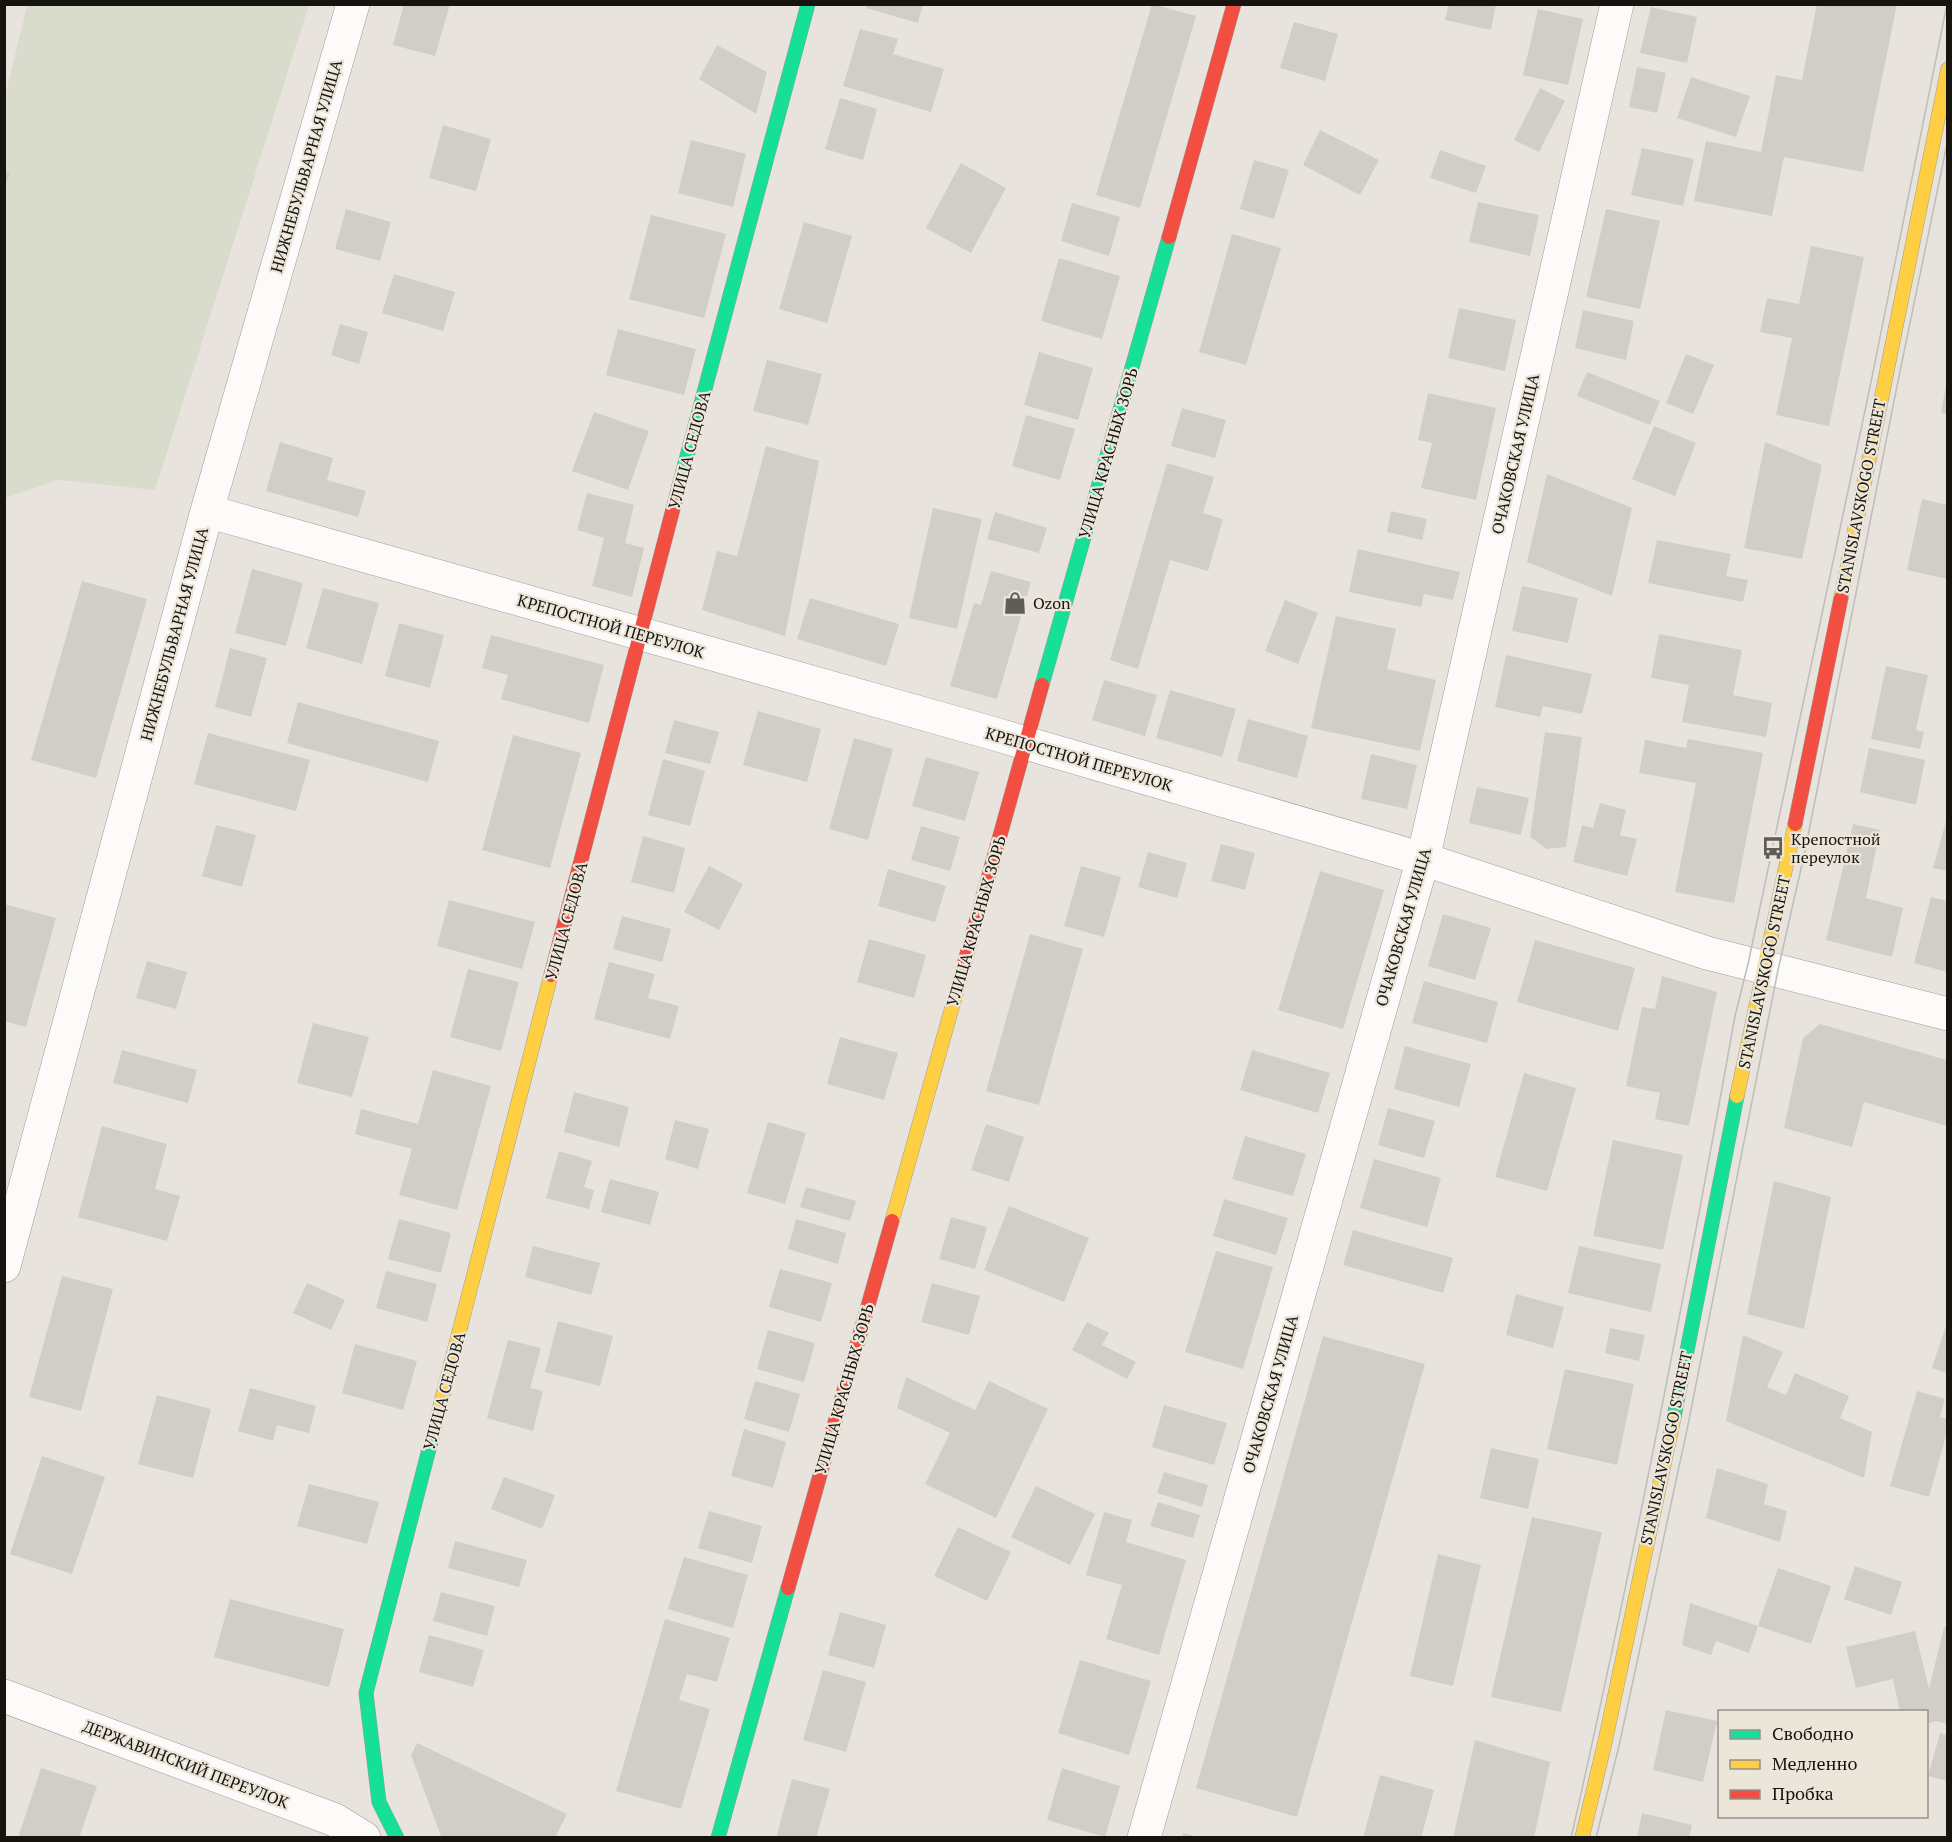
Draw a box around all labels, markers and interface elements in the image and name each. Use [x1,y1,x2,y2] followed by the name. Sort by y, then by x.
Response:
[265,57,347,275] street label: НИЖНЕБУЛЬВАРНАЯ УЛИЦА
[1073,365,1143,541] street label: УЛИЦА КРАСНЫХ ЗОРЬ
[1486,372,1544,536] street label: ОЧАКОВСКАЯ УЛИЦА
[663,388,715,512] street label: УЛИЦА СЕДОВА
[1831,397,1891,595] street label: STANISLAVSKOGO STREET
[135,525,213,743] street label: НИЖНЕБУЛЬВАРНАЯ УЛИЦА
[515,589,708,663] street label: КРЕПОСТНОЙ ПЕРЕУЛОК
[1002,590,1028,616] shop icon: Ozon
[1033,592,1071,614] place label: Ozon
[983,722,1176,796] street label: КРЕПОСТНОЙ ПЕРЕУЛОК
[1791,828,1881,868] place label: Крепостной переулок
[941,833,1011,1009] street label: УЛИЦА КРАСНЫХ ЗОРЬ
[1760,835,1786,861] bus stop icon: Крепостной переулок
[1370,845,1436,1009] street label: ОЧАКОВСКАЯ УЛИЦА
[540,859,592,983] street label: УЛИЦА СЕДОВА
[1733,873,1795,1071] street label: STANISLAVSKOGO STREET
[809,1301,879,1477] street label: УЛИЦА КРАСНЫХ ЗОРЬ
[1237,1312,1303,1476] street label: ОЧАКОВСКАЯ УЛИЦА
[418,1329,470,1453] street label: УЛИЦА СЕДОВА
[1635,1349,1697,1547] street label: STANISLAVSKOGO STREET
[1718,1710,1928,1818] legend
[80,1715,293,1814] street label: ДЕРЖАВИНСКИЙ ПЕРЕУЛОК
[1772,1721,1854,1745] text: Свободно
[1772,1751,1858,1775] text: Медленно
[1772,1781,1834,1805] text: Пробка

